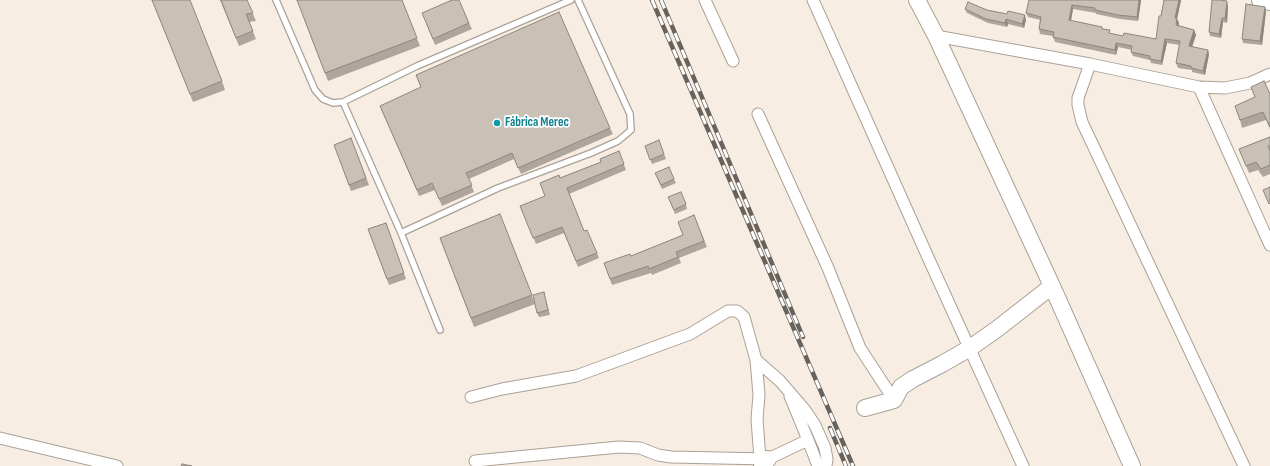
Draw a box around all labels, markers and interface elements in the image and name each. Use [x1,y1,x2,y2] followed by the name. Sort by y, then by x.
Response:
[505,115,569,131] place label: Fábrica Merec
[492,118,502,128] marker: Fábrica Merec

